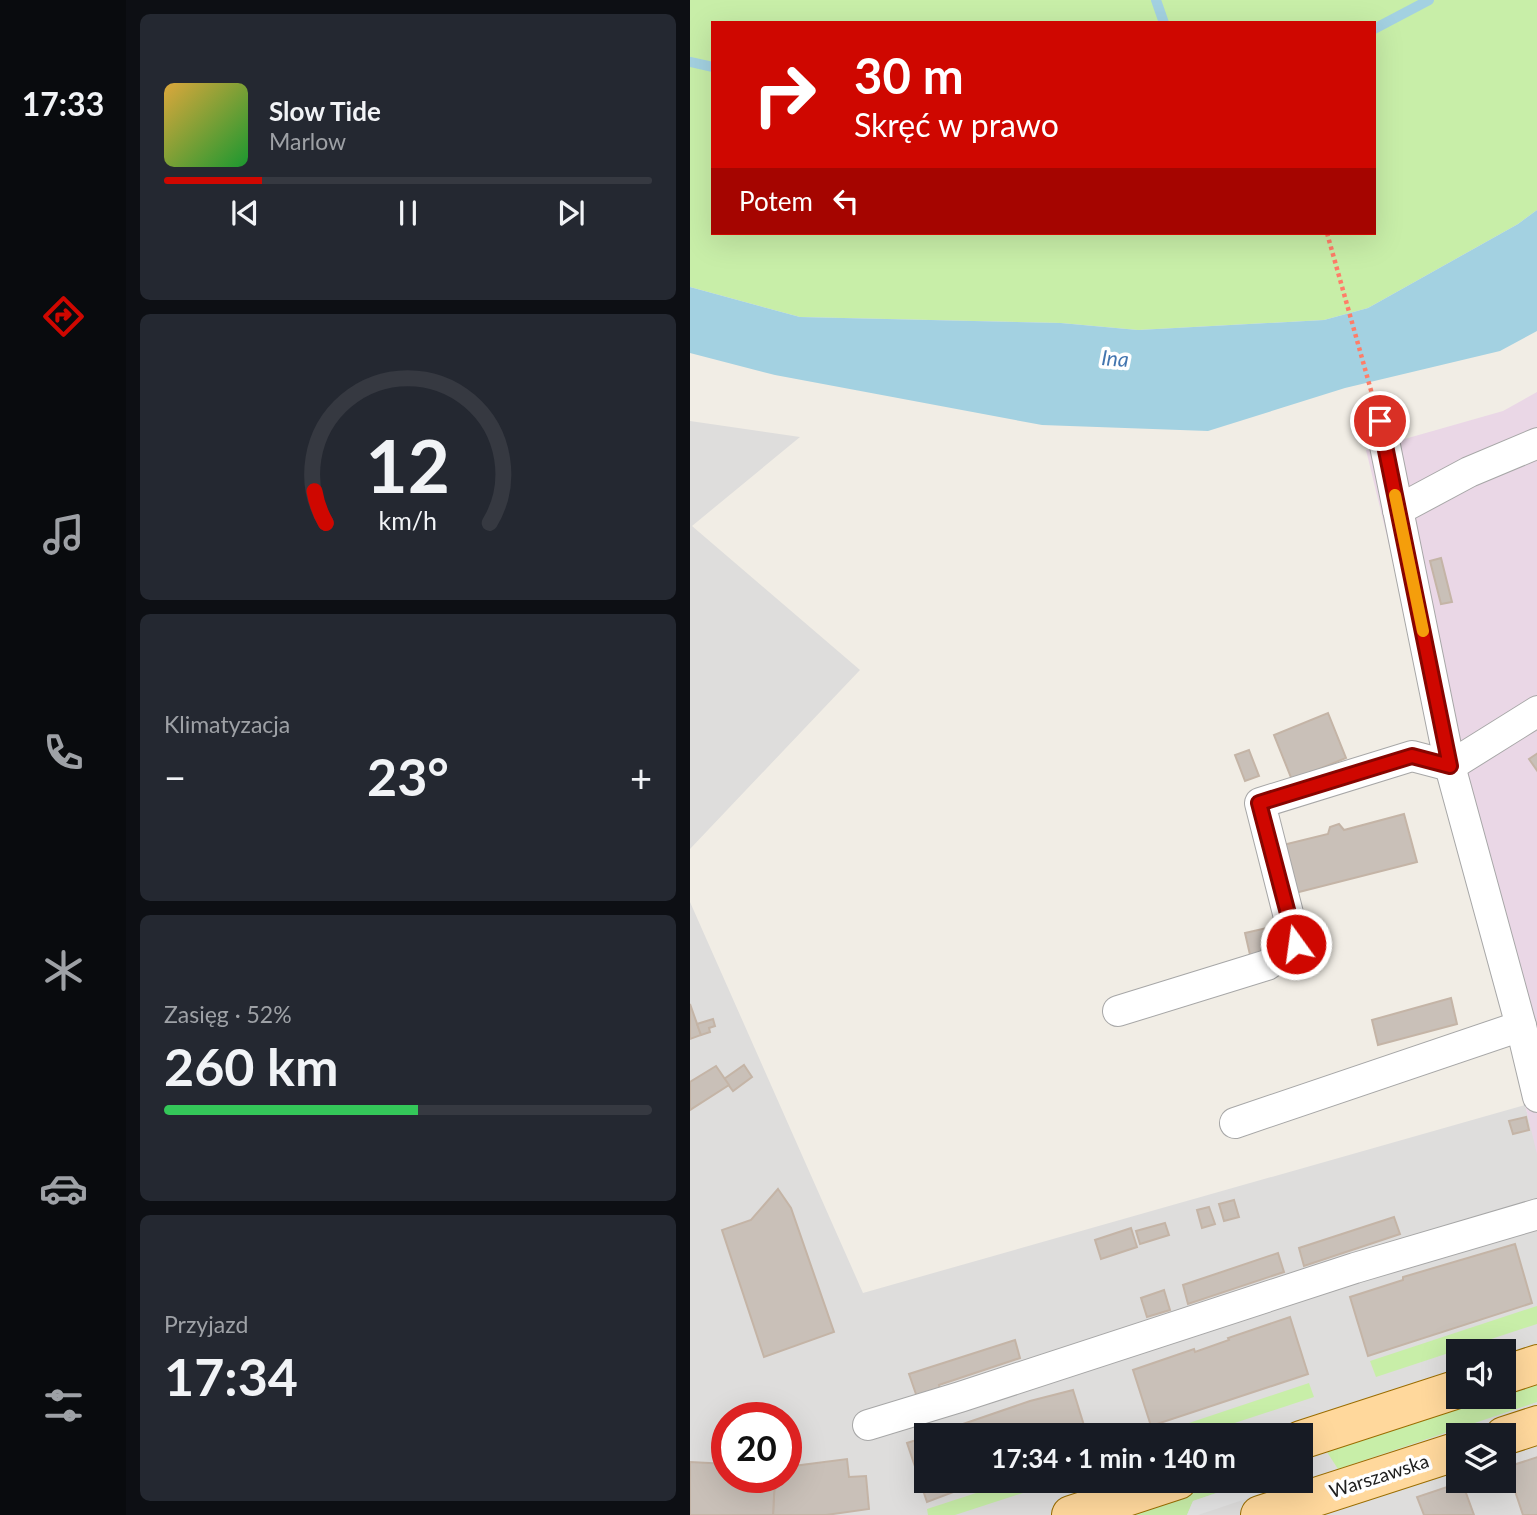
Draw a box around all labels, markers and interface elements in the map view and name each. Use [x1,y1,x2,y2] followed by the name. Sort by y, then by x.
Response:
[854,46,964,104] text: 30 m
[739,49,830,140] icon: right
[22,84,104,123] text: 17:33
[269,95,381,127] text: Slow Tide
[854,105,1059,144] text: Skręć w prawo
[269,127,346,155] text: Marlow
[827,182,865,220] icon: left
[739,185,813,217] text: Potem
[226,194,264,232] icon: previous
[389,194,427,232] icon: pause
[552,194,590,232] icon: next
[39,292,88,341] icon: directions
[1101,344,1130,371] water label: Ina
[1350,391,1410,451] pin
[1361,402,1399,440] icon: arrive
[366,422,450,510] text: 12
[379,505,437,535] text: km/h
[39,510,88,559] icon: music
[164,710,290,738] text: Klimatyzacja
[39,728,88,777] icon: phone
[367,745,449,807] text: 23°
[164,754,186,800] text: −
[630,754,652,800] text: +
[1259,907,1333,981] position arrow
[39,946,88,995] icon: climate
[164,1000,292,1028] text: Zasięg · 52%
[164,1035,338,1097] text: 260 km
[39,1164,88,1213] icon: car
[164,1310,248,1338] text: Przyjazd
[1446,1339,1516,1493] map controls
[1446,1339,1516,1409] button: sound
[164,1345,298,1407] text: 17:34
[39,1381,88,1430] icon: filters
[711,1402,802,1493] speed limit sign: 20
[1446,1423,1516,1493] button: layers
[991,1442,1236,1474] text: 17:34 · 1 min · 140 m
[1326,1449,1432,1502] street label: Warszawska

